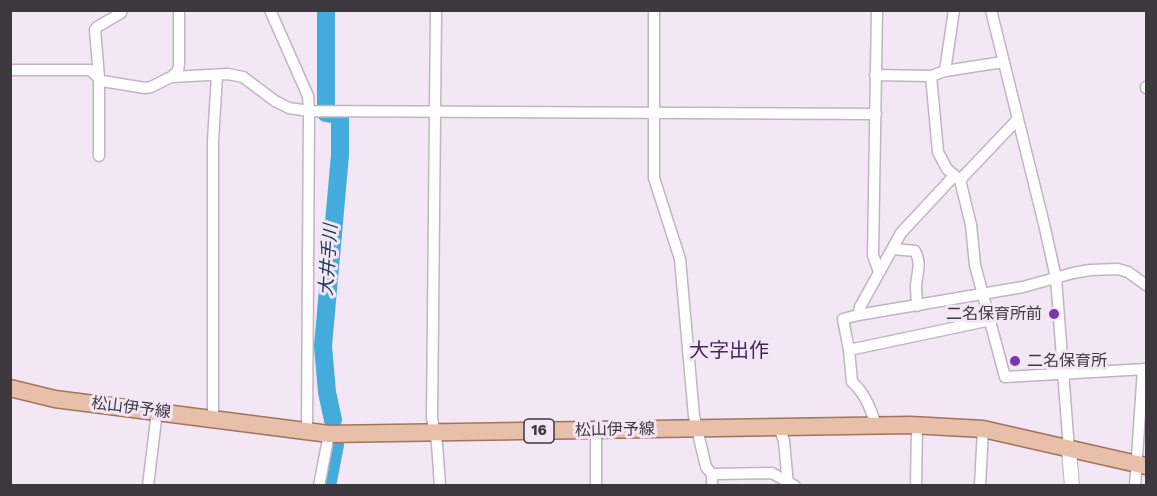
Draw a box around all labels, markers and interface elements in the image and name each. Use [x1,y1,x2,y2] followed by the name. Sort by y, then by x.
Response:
[316,223,342,297] water label: 大井手川
[946,304,1042,324] place label: 二名保育所前
[1047,307,1061,321] marker: 二名保育所前
[689,339,769,363] district label: 大字出作
[1027,351,1107,371] place label: 二名保育所
[1008,354,1022,368] marker: 二名保育所
[90,394,172,422] street label: 松山伊予線
[524,419,554,443] road number: 16
[575,420,655,440] street label: 松山伊予線

